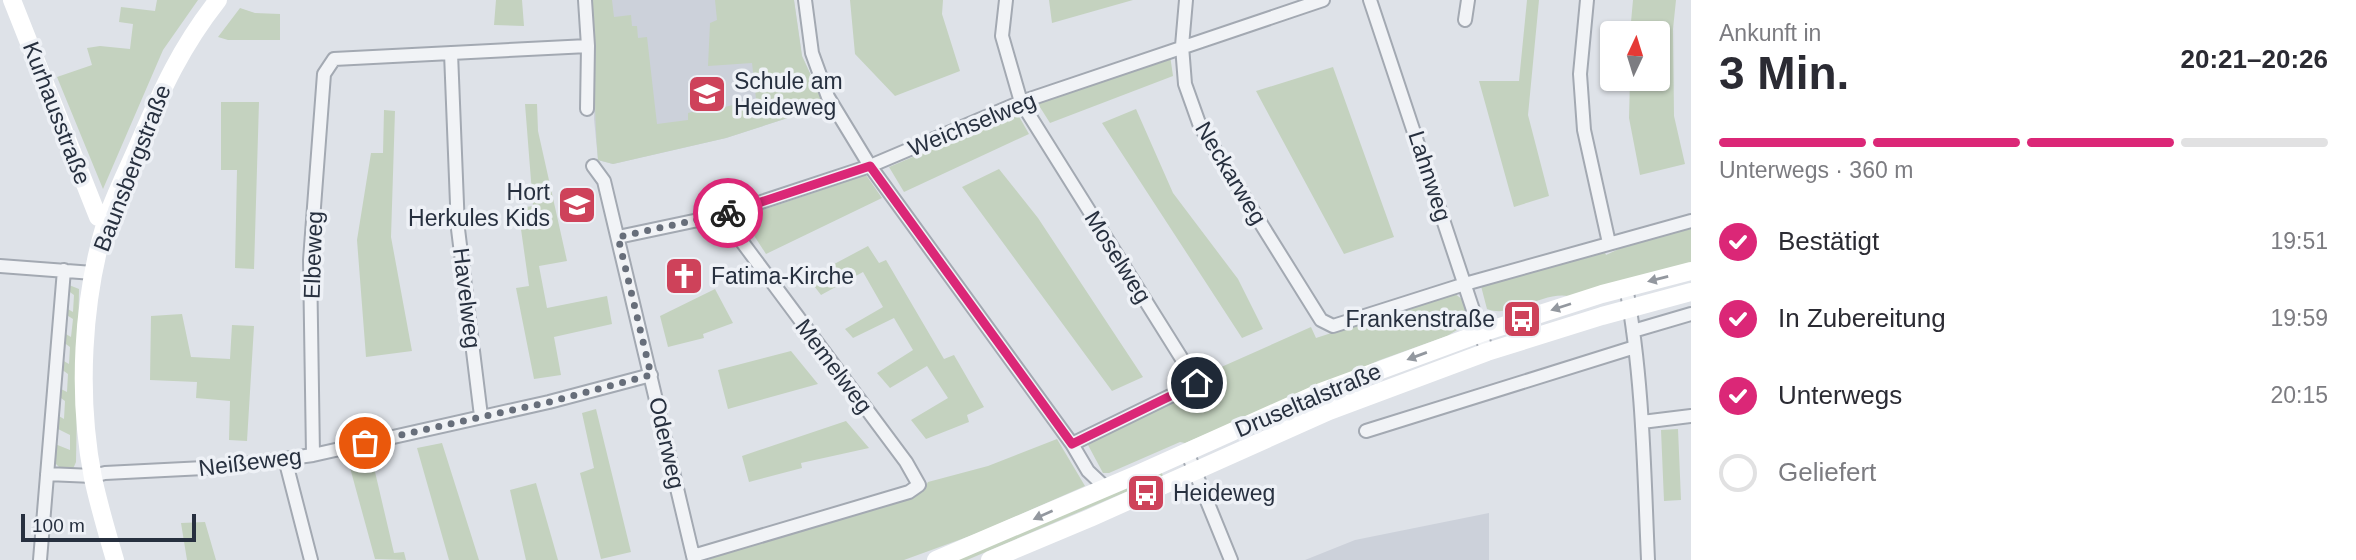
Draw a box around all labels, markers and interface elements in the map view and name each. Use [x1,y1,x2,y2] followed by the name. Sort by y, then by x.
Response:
[1719,20,1821,46] text: Ankunft in
[1600,21,1670,91] north arrow
[1600,21,1670,91] map controls
[18,38,96,188] street label: Kurhausstraße
[2181,44,2328,74] text: 20:21–20:26
[1719,47,1849,99] text: 3 Min.
[734,68,843,120] place label: Schule am Heideweg
[686,73,728,115] school or university icon: Schule am Heideweg
[88,81,176,255] street label: Baunsbergstraße
[905,87,1039,161] street label: Weichselweg
[1190,117,1272,229] street label: Neckarweg
[1403,128,1457,224] street label: Lahnweg
[1719,157,1913,183] text: Unterwegs · 360 m
[693,178,763,248] courier
[408,179,551,231] place label: Hort Herkules Kids
[556,184,598,226] school or university icon: Hort Herkules Kids
[709,194,747,232] icon: bike
[1080,206,1156,308] street label: Moselweg
[298,210,328,300] street label: Elbeweg
[1719,223,1757,261] icon: check
[1778,226,1879,256] text: Bestätigt
[2270,228,2328,254] text: 19:51
[448,246,486,350] street label: Havelweg
[663,255,705,297] church icon: Fatima-Kirche
[711,263,854,289] place label: Fatima-Kirche
[1647,274,1669,285] one-way arrow
[1501,298,1543,340] bus stop icon: Frankenstraße
[1719,300,1757,338] icon: check
[1550,302,1571,313] one-way arrow
[1778,303,1946,333] text: In Zubereitung
[2270,305,2328,331] text: 19:59
[1345,306,1495,332] place label: Frankenstraße
[790,314,878,418] street label: Memelweg
[1406,351,1427,362] one-way arrow
[1167,353,1227,413] pin
[1231,358,1385,442] street label: Druseltalstraße
[1178,364,1216,402] icon: home
[1719,377,1757,415] icon: check
[1778,380,1902,410] text: Unterwegs
[2270,382,2328,408] text: 20:15
[644,395,690,491] street label: Oderweg
[335,413,395,473] pin
[346,424,384,462] icon: bag
[197,443,303,481] street label: Neißeweg
[1778,457,1876,487] text: Geliefert
[1125,472,1167,514] bus stop icon: Heideweg
[1173,480,1275,506] place label: Heideweg
[1033,510,1054,521] one-way arrow
[21,511,196,543] scale bar
[32,515,85,536] text: 100 m

